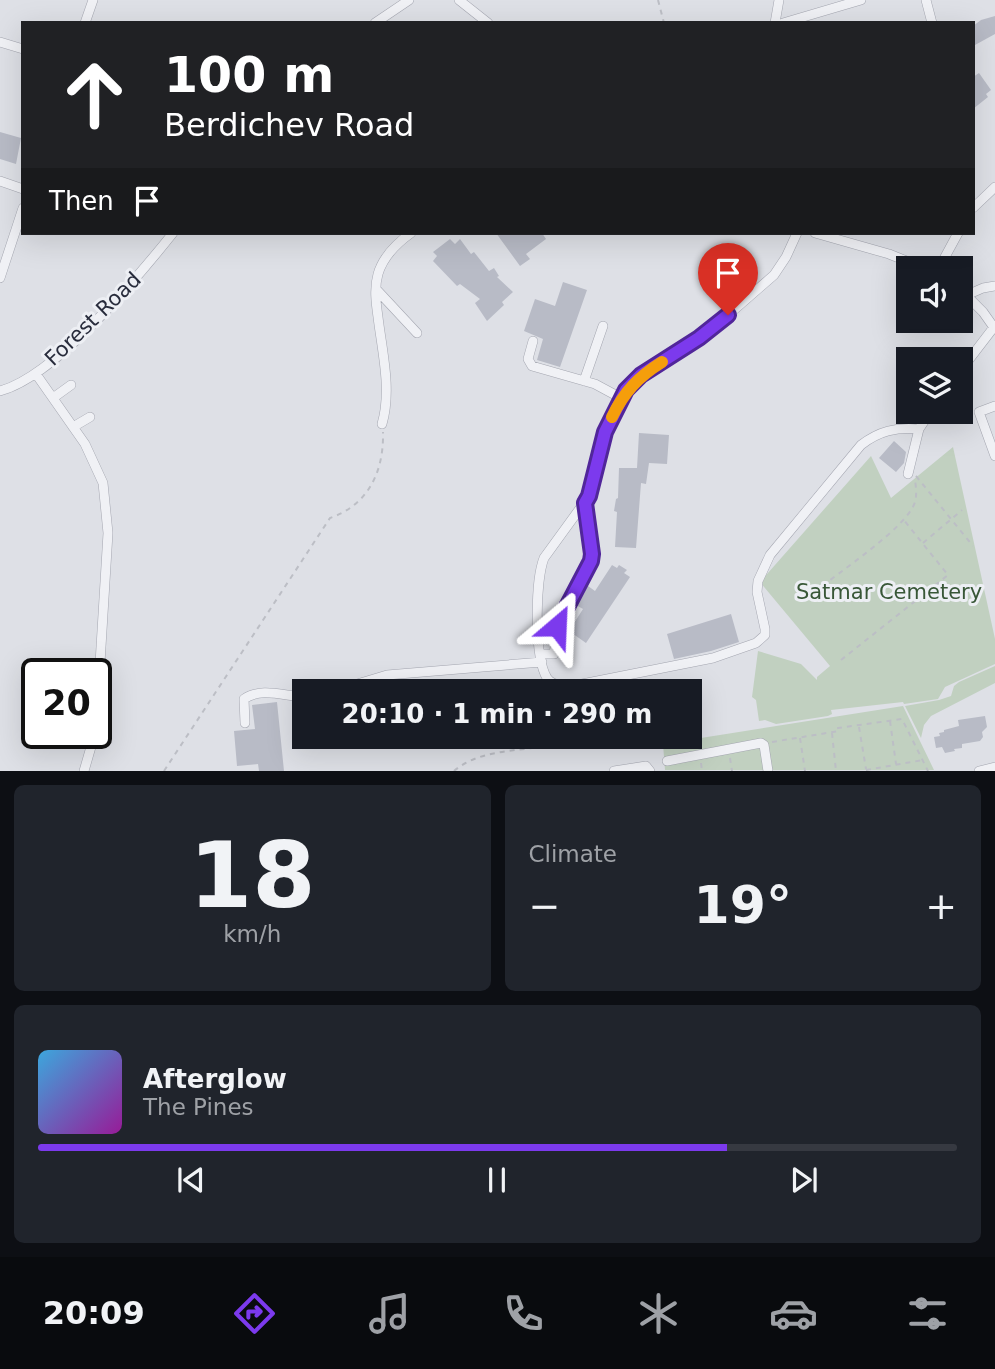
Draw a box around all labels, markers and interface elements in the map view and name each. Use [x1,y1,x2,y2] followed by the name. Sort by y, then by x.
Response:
[164,47,334,104] text: 100 m
[49,49,140,140] icon: ahead
[164,106,414,144] text: Berdichev Road
[128,182,166,220] icon: arrive
[49,186,114,216] text: Then
[698,243,758,315] pin
[709,254,747,292] icon: arrive
[896,256,973,424] map controls
[896,256,973,333] button: sound
[40,267,146,371] street label: Forest Road
[896,347,973,424] button: layers
[796,580,982,604] park label: Satmar Cemetery
[520,589,594,663] position arrow
[21,658,112,749] speed limit sign: 20
[342,699,652,729] text: 20:10 · 1 min · 290 m
[189,823,316,928] text: 18
[529,841,617,867] text: Climate
[694,875,792,935] text: 19°
[529,884,560,928] text: −
[925,884,957,928] text: +
[223,921,281,947] text: km/h
[143,1064,287,1094] text: Afterglow
[143,1094,254,1120] text: The Pines
[172,1161,210,1199] icon: previous
[478,1161,516,1199] icon: pause
[785,1161,823,1199] icon: next
[230,1289,279,1338] icon: directions
[365,1289,414,1338] icon: music
[499,1289,548,1338] icon: phone
[634,1289,683,1338] icon: climate
[769,1289,818,1338] icon: car
[903,1289,952,1338] icon: filters
[43,1294,145,1332] text: 20:09

